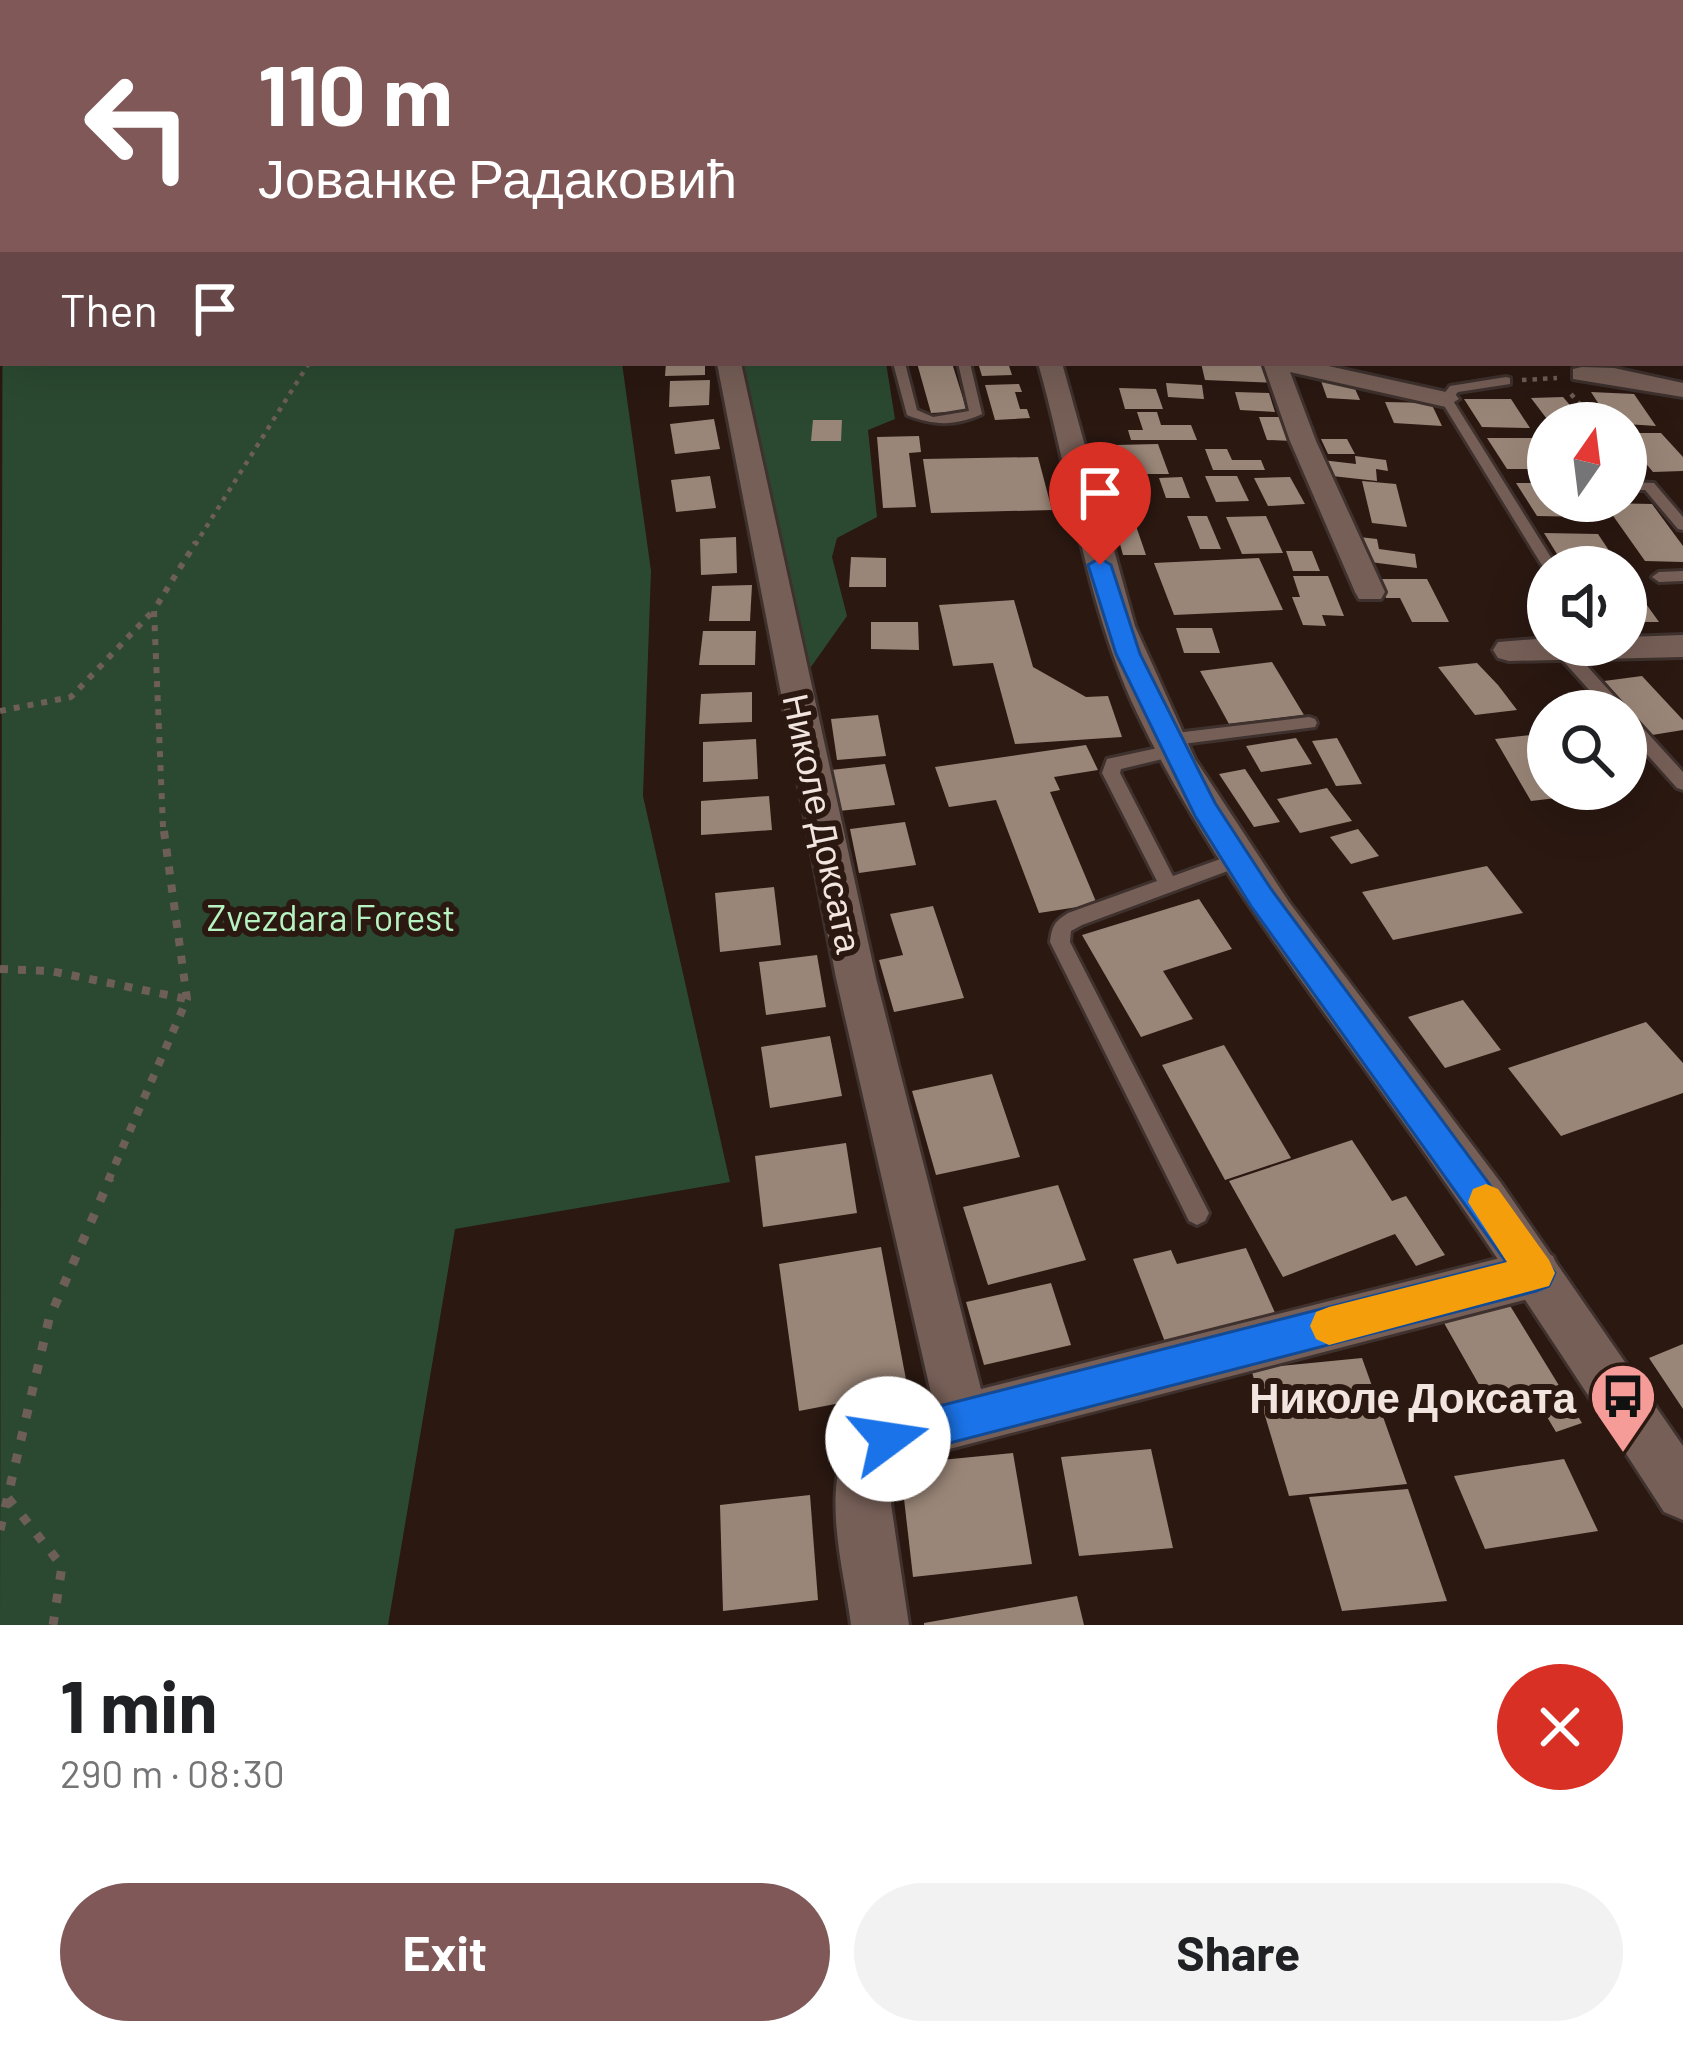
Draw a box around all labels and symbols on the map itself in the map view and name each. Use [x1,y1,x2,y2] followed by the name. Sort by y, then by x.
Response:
[1527,402,1647,522] north arrow
[1049,442,1151,565] pin
[775,689,873,958] street label: Николе Доксата
[207,895,455,938] park label: Zvezdara Forest
[1588,1361,1658,1455] bus stop icon: Николе Доксата
[1249,1371,1577,1422] place label: Николе Доксата
[825,1376,951,1502] position arrow

